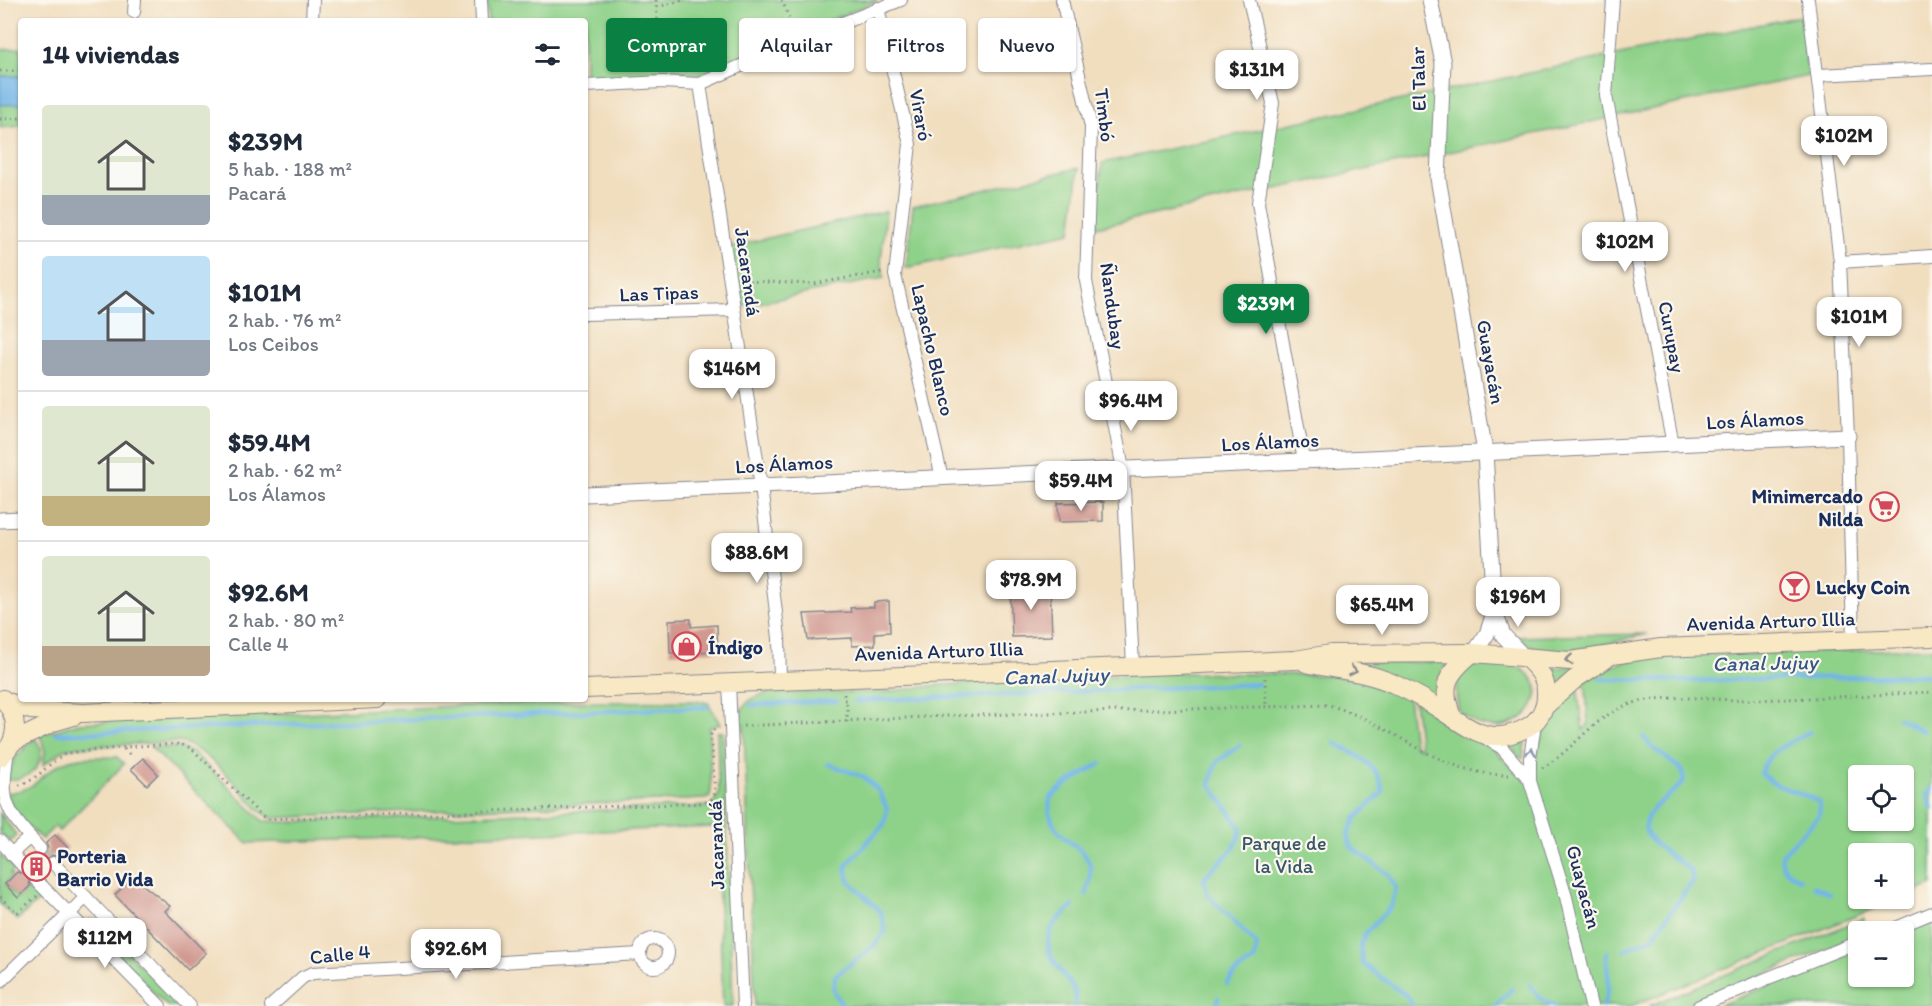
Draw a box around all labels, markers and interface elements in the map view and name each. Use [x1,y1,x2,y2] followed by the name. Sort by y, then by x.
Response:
[606,18,727,72] chip: Comprar
[739,18,854,72] chip: Alquilar
[866,18,966,72] chip: Filtros
[978,18,1076,72] chip: Nuevo
[42,38,180,70] text: 14 viviendas
[531,38,564,71] icon: filters
[1405,46,1431,112] street label: El Talar
[1215,50,1299,101] pin: $131M
[1229,57,1285,81] text: $131M
[905,87,937,143] street label: Viraró
[1090,87,1120,143] street label: Timbó
[1802,116,1886,167] pin: $102M
[1815,123,1873,147] text: $102M
[228,125,303,157] text: $239M
[90,129,162,201] icon: home
[228,157,352,181] text: 5 hab. · 188 m²
[228,181,286,205] text: Pacará
[1583,222,1667,273] pin: $102M
[730,226,766,319] street label: Jacarandá
[1596,229,1654,253] text: $102M
[1095,261,1131,351] street label: Ñandubay
[228,276,302,308] text: $101M
[90,280,162,352] icon: home
[619,280,699,306] street label: Las Tipas
[906,282,960,418] street label: Lapacho Blanco
[1224,284,1308,335] pin: $239M
[1237,291,1295,315] text: $239M
[1817,297,1901,348] pin: $101M
[1653,299,1691,375] street label: Curupay
[1831,304,1887,328] text: $101M
[228,308,341,332] text: 2 hab. · 76 m²
[1472,318,1510,406] street label: Guayacán
[228,332,319,356] text: Los Ceibos
[690,349,774,400] pin: $146M
[703,356,761,380] text: $146M
[1082,381,1180,432] pin: $96.4M
[1099,388,1163,412] text: $96.4M
[1705,405,1805,435] street label: Los Álamos
[228,426,311,458] text: $59.4M
[1220,427,1320,457] street label: Los Álamos
[90,430,162,502] icon: home
[734,449,834,479] street label: Los Álamos
[228,458,342,482] text: 2 hab. · 62 m²
[1032,461,1130,512] pin: $59.4M
[1049,468,1113,492] text: $59.4M
[228,482,326,506] text: Los Álamos
[1751,484,1863,531] place label: Minimercado Nilda
[1868,491,1900,523] supermarket icon: Minimercado Nilda
[708,533,806,584] pin: $88.6M
[725,540,789,564] text: $88.6M
[982,560,1080,611] pin: $78.9M
[1000,567,1062,591] text: $78.9M
[1779,571,1811,603] bar icon: Lucky Coin
[1816,575,1911,600] place label: Lucky Coin
[228,576,309,608] text: $92.6M
[1476,577,1560,628] pin: $196M
[90,580,162,652] icon: home
[1490,584,1546,608] text: $196M
[1333,585,1431,636] pin: $65.4M
[1350,592,1414,616] text: $65.4M
[1686,606,1856,636] street label: Avenida Arturo Illia
[228,608,344,632] text: 2 hab. · 80 m²
[671,631,703,663] shop icon: Índigo
[228,632,289,656] text: Calle 4
[708,635,763,660] place label: Índigo
[854,636,1024,666] street label: Avenida Arturo Illia
[1712,649,1820,676] water label: Canal Jujuy
[1565,653,1574,666] one-way arrow
[1003,661,1111,690] water label: Canal Jujuy
[1347,664,1357,677] one-way arrow
[1524,747,1537,756] one-way arrow
[1848,765,1914,987] map controls
[1848,765,1914,831] button: locate
[702,799,730,890] street label: Jacarandá
[1242,831,1326,878] park label: Parque de la Vida
[1561,843,1607,931] street label: Guayacán
[1848,843,1914,909] button: +
[57,844,153,891] place label: Porteria Barrio Vida
[20,851,52,883] building icon: Porteria Barrio Vida
[63,918,147,969] pin: $112M
[1848,921,1914,987] button: −
[78,925,132,949] text: $112M
[407,929,505,980] pin: $92.6M
[425,936,487,960] text: $92.6M
[309,939,371,969] street label: Calle 4

